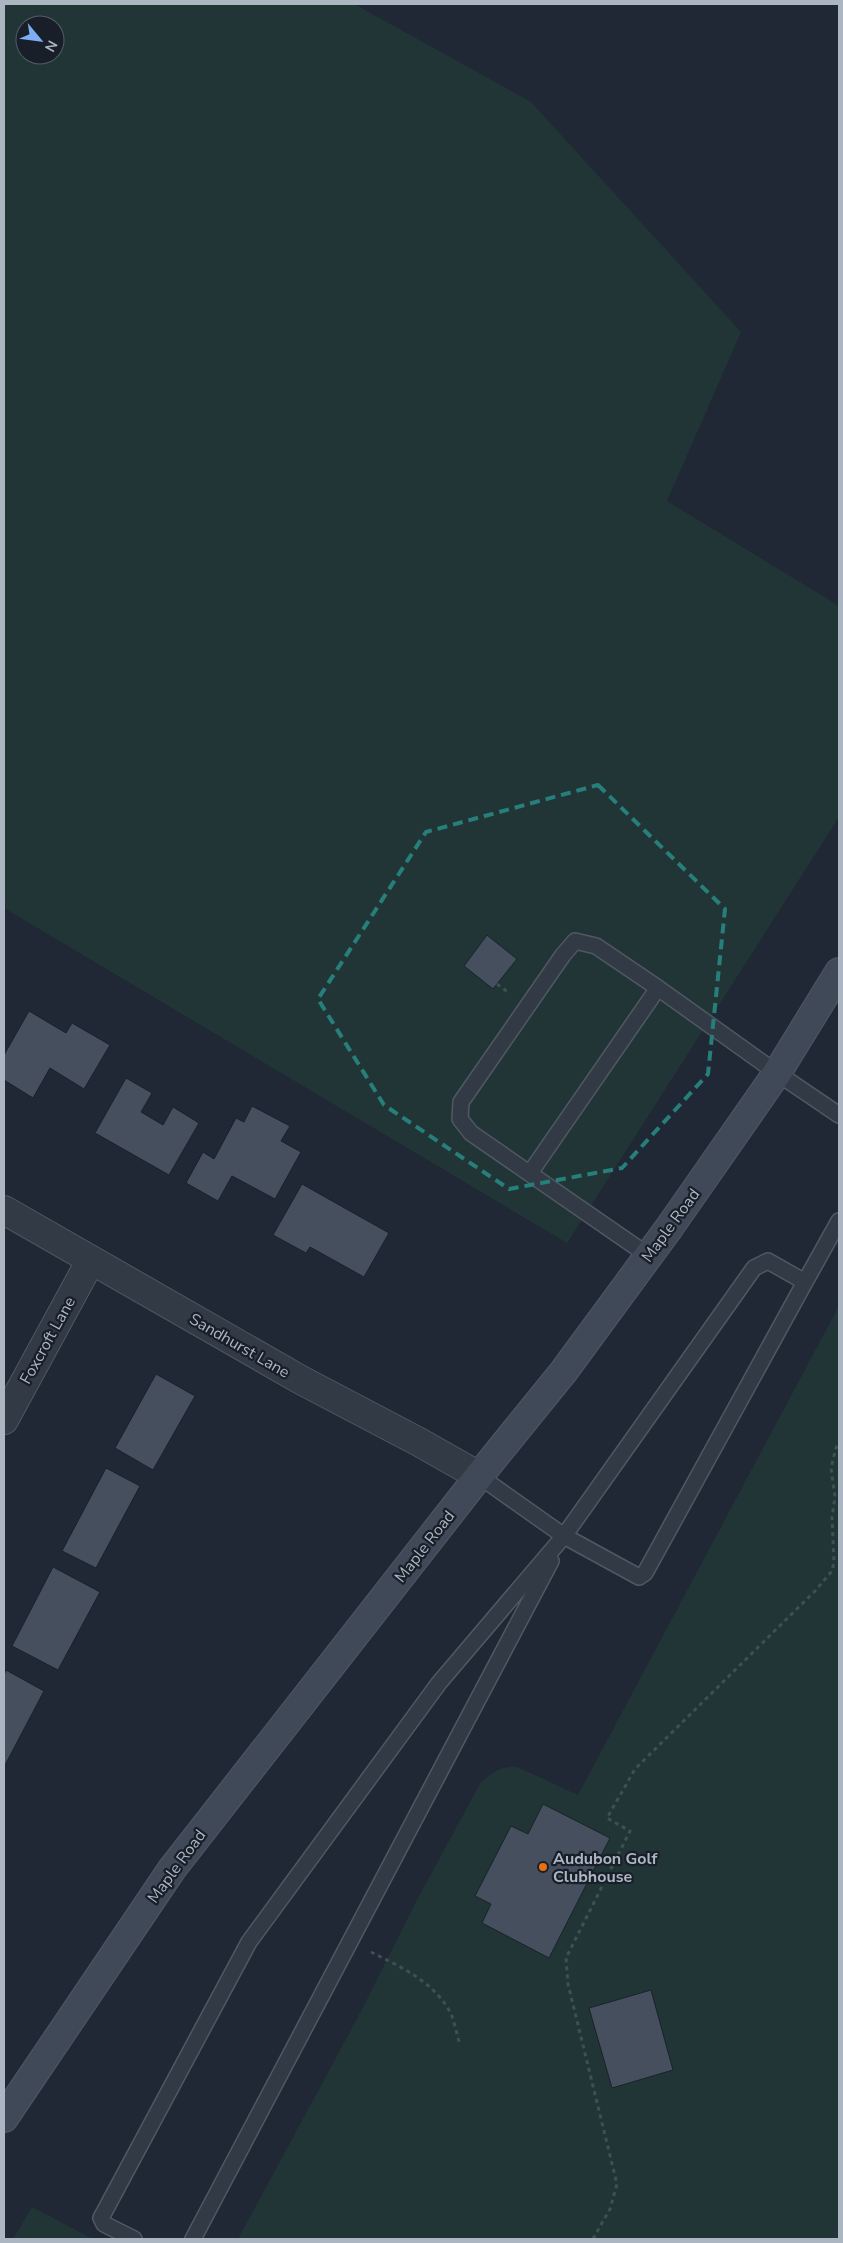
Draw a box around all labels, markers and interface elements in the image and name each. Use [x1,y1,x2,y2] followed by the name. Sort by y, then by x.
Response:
[15,15,65,65] north arrow
[40,37,62,55] text: N
[637,1184,705,1267] street label: Maple Road
[15,1293,81,1388] street label: Foxcroft Lane
[185,1308,294,1384] street label: Sandhurst Lane
[390,1506,460,1587] street label: Maple Road
[143,1825,211,1908] street label: Maple Road
[553,1848,658,1888] place label: Audubon Golf Clubhouse
[537,1861,549,1873] marker: Audubon Golf Clubhouse

